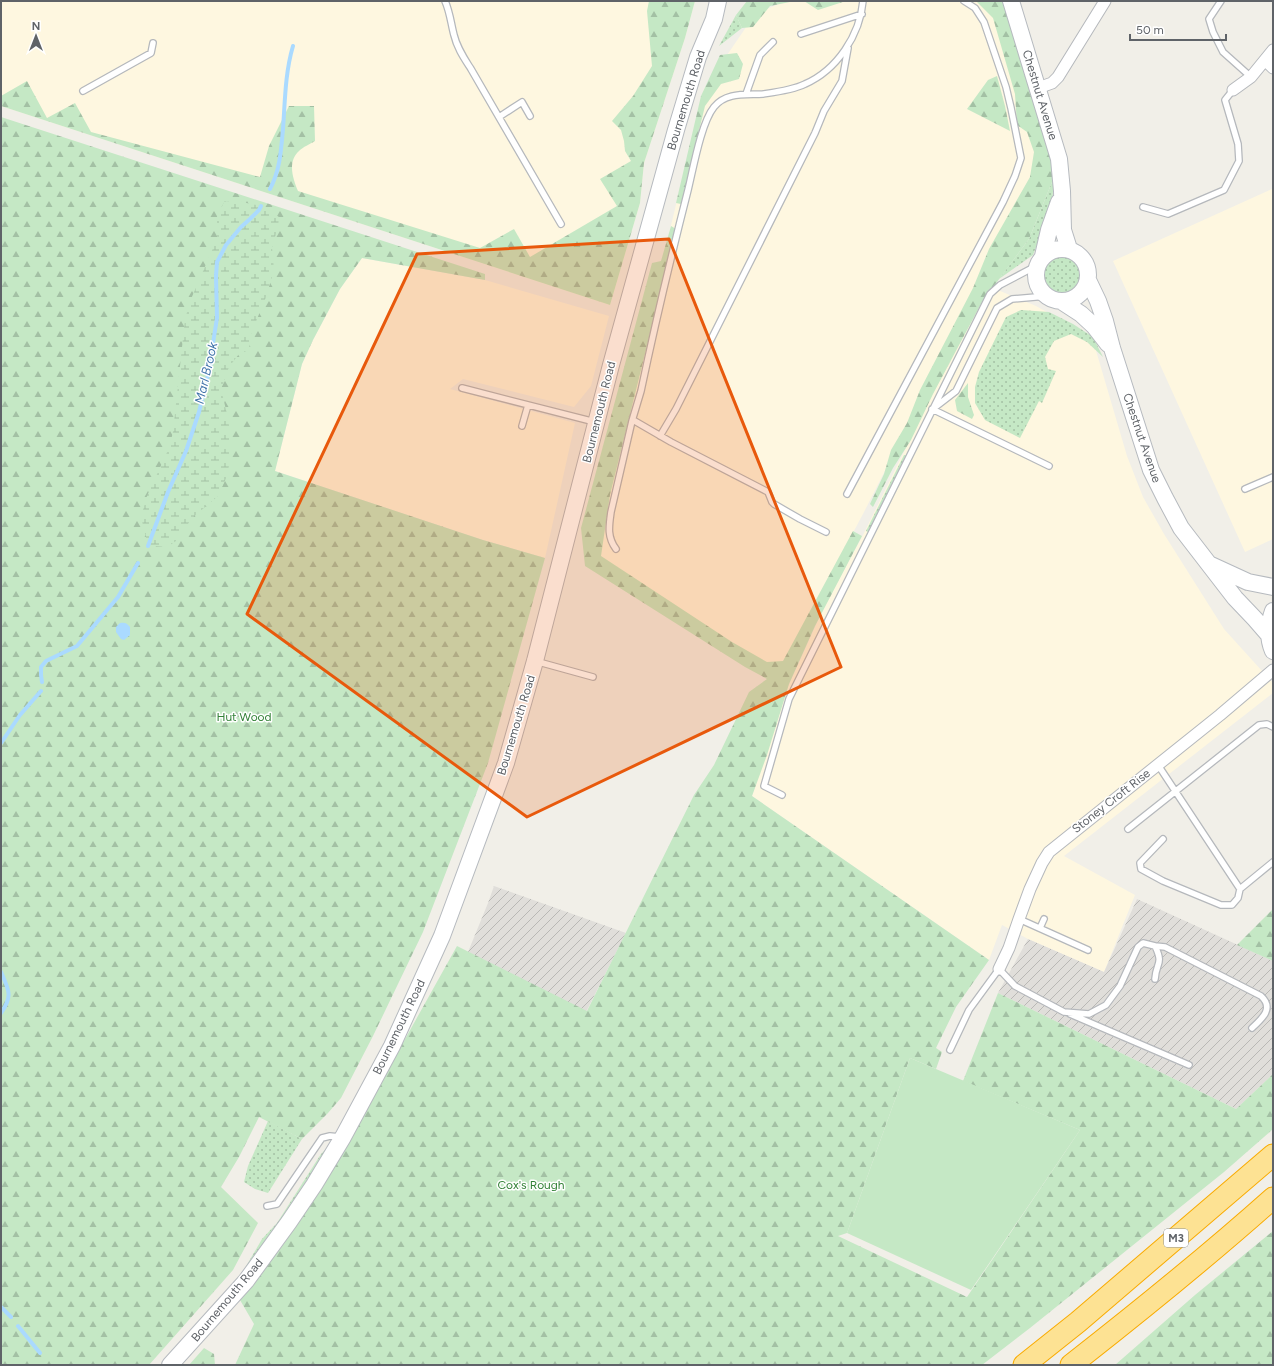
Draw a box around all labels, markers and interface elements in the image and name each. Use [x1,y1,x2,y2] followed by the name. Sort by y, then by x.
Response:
[16,16,56,56] north arrow
[1130,16,1226,42] scale bar
[32,20,40,33] text: N
[1136,23,1164,37] text: 50 m
[664,48,708,152] street label: Bournemouth Road
[1020,48,1060,142] street label: Chestnut Avenue
[192,340,221,405] water label: Marl Brook
[580,360,618,464] street label: Bournemouth Road
[1120,392,1164,485] street label: Chestnut Avenue
[494,673,538,777] street label: Bournemouth Road
[216,710,272,724] park label: Hut Wood
[1069,766,1153,836] street label: Stoney Croft Rise
[370,977,428,1077] street label: Bournemouth Road
[497,1178,565,1192] park label: Cox's Rough
[1164,1229,1188,1247] road number: M3
[188,1256,266,1344] street label: Bournemouth Road

